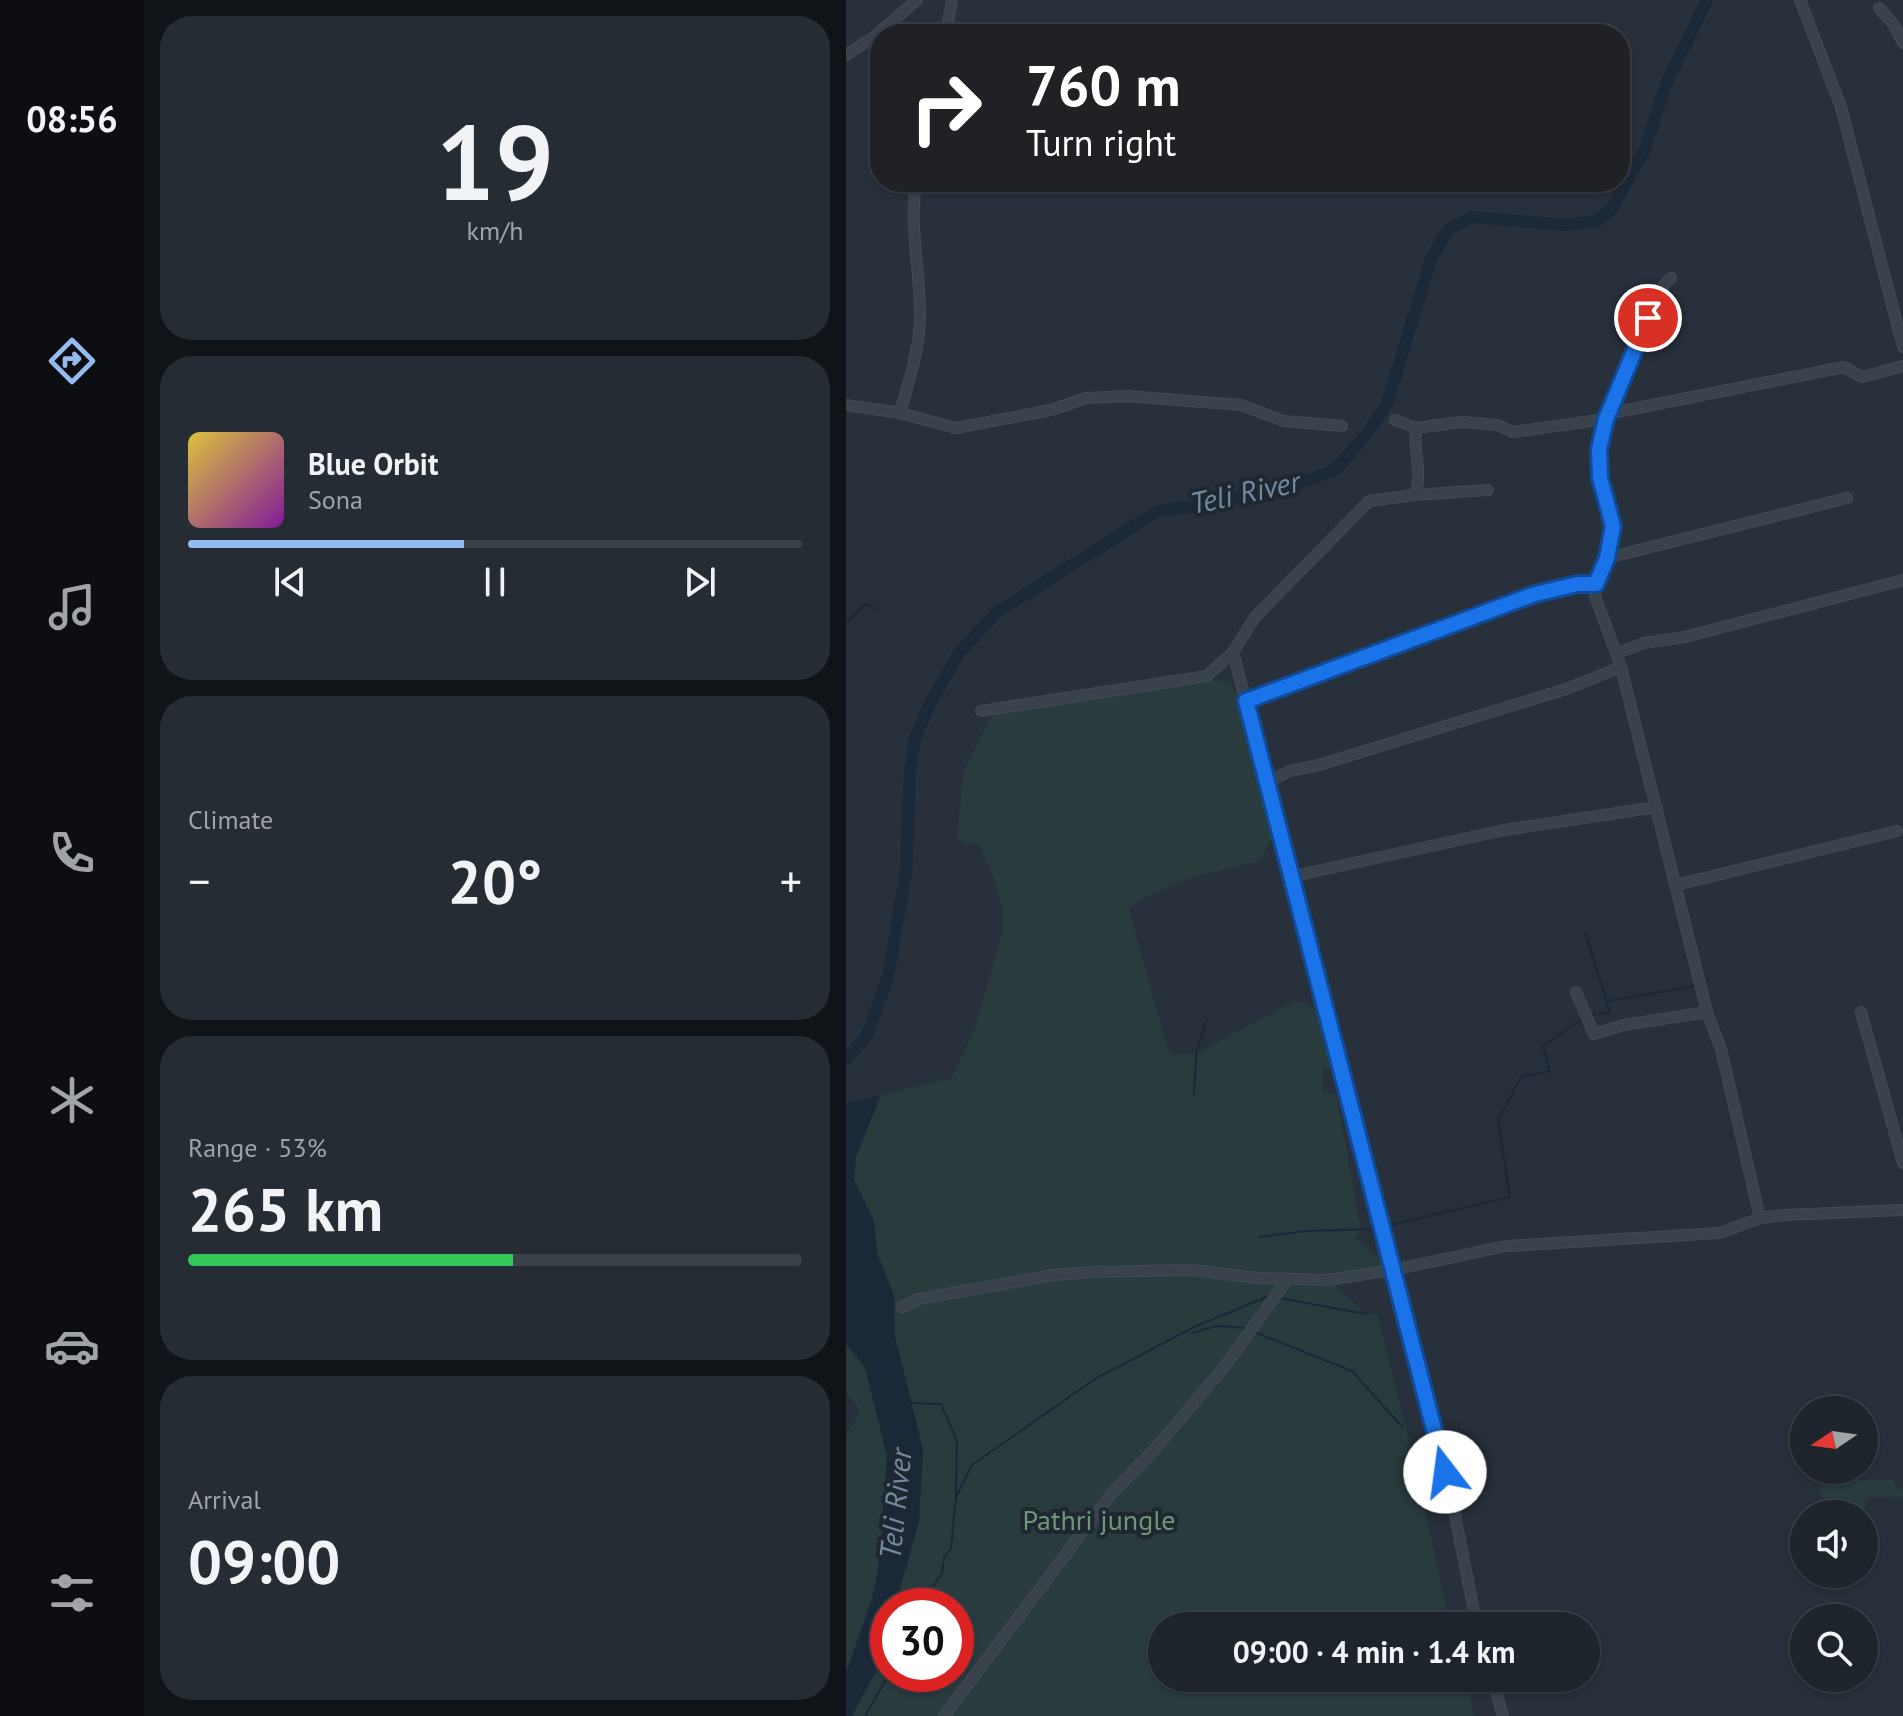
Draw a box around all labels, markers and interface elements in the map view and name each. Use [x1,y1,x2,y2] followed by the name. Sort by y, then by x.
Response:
[1026,49,1181,121] text: 760 m
[894,56,998,160] icon: right
[436,94,554,229] text: 19
[26,95,118,142] text: 08:56
[1026,119,1176,166] text: Turn right
[467,214,524,247] text: km/h
[1614,284,1682,352] pin
[1626,296,1670,340] icon: arrive
[44,333,100,389] icon: directions
[308,444,438,483] text: Blue Orbit
[1186,460,1305,522] water label: Teli River
[308,483,363,516] text: Sona
[268,560,312,604] icon: previous
[473,560,517,604] icon: pause
[678,560,722,604] icon: next
[44,579,100,635] icon: music
[188,803,273,836] text: Climate
[44,825,100,881] icon: phone
[448,842,542,920] text: 20°
[188,852,210,909] text: −
[780,852,802,909] text: +
[44,1072,100,1128] icon: climate
[188,1131,327,1164] text: Range · 53%
[188,1170,383,1248] text: 265 km
[44,1318,100,1374] icon: car
[1790,1396,1878,1484] north arrow
[1790,1396,1878,1692] map controls
[1403,1430,1487,1514] position arrow
[869,1444,920,1561] water label: Teli River
[188,1483,261,1516] text: Arrival
[1790,1500,1878,1588] button: sound
[1022,1501,1176,1538] park label: Pathri jungle
[188,1522,340,1600] text: 09:00
[44,1565,100,1621] icon: filters
[870,1588,974,1692] speed limit sign: 30
[1790,1604,1878,1692] button: search
[1233,1632,1515,1671] text: 09:00 · 4 min · 1.4 km

